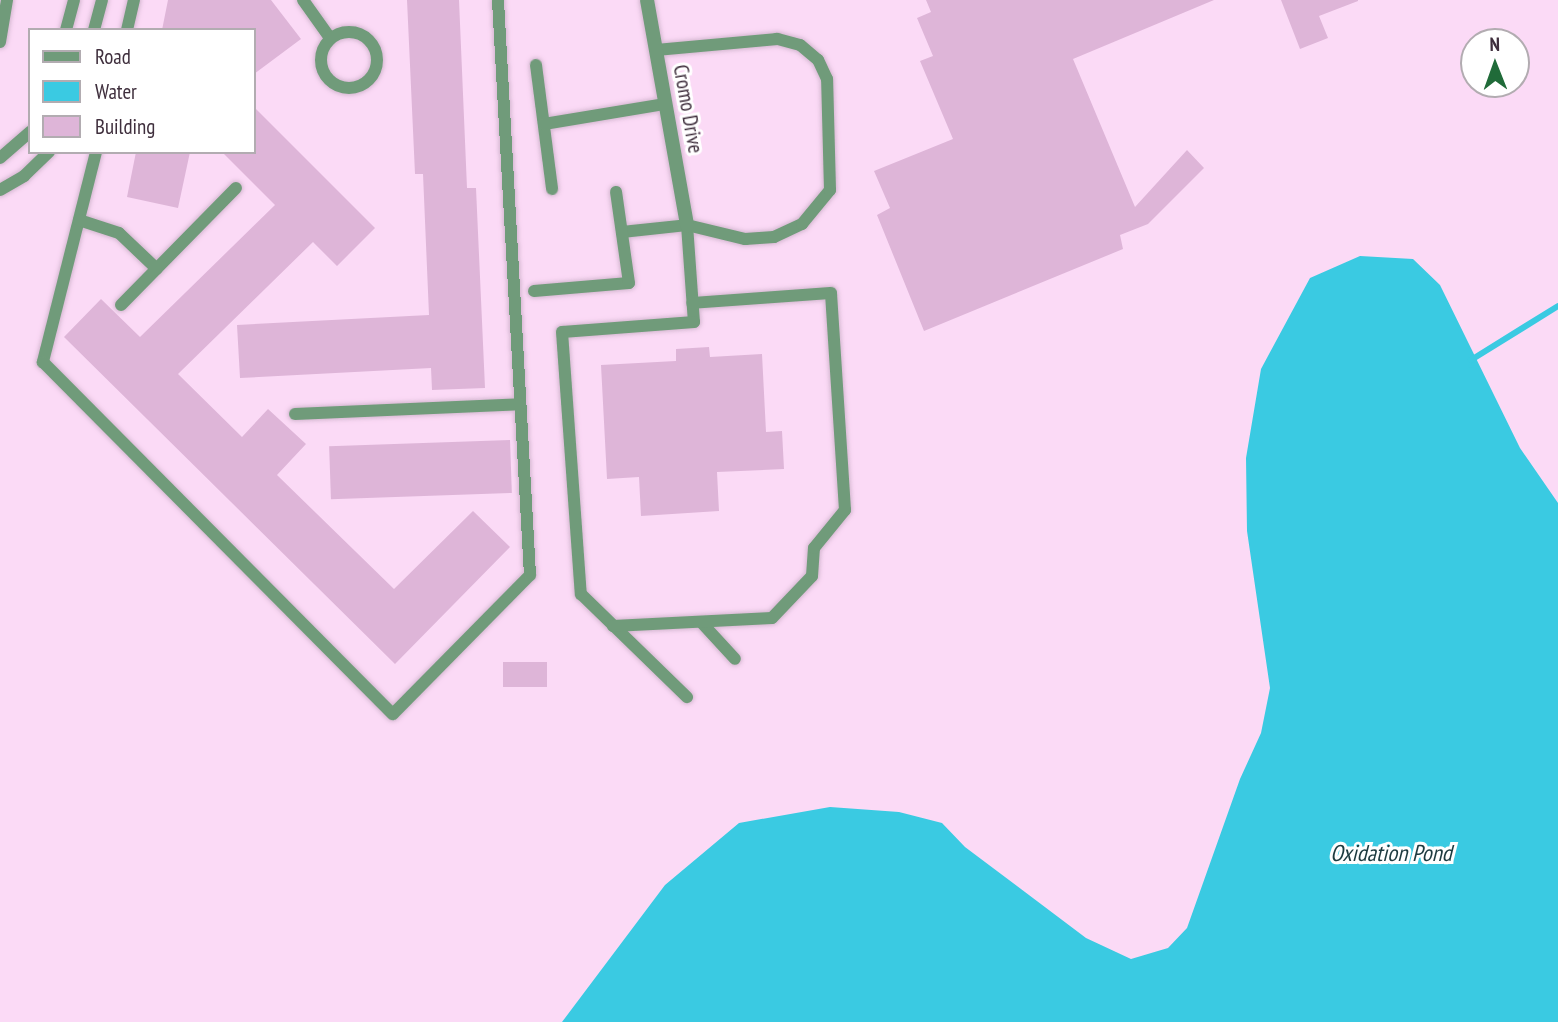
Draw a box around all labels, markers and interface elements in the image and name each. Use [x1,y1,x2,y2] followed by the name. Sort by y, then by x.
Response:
[28,28,256,154] legend
[1460,28,1530,98] north arrow
[1489,32,1500,56] text: N
[95,43,131,70] text: Road
[668,63,708,155] street label: Cromo Drive
[95,78,137,105] text: Water
[95,113,155,140] text: Building
[1330,839,1452,867] water label: Oxidation Pond

